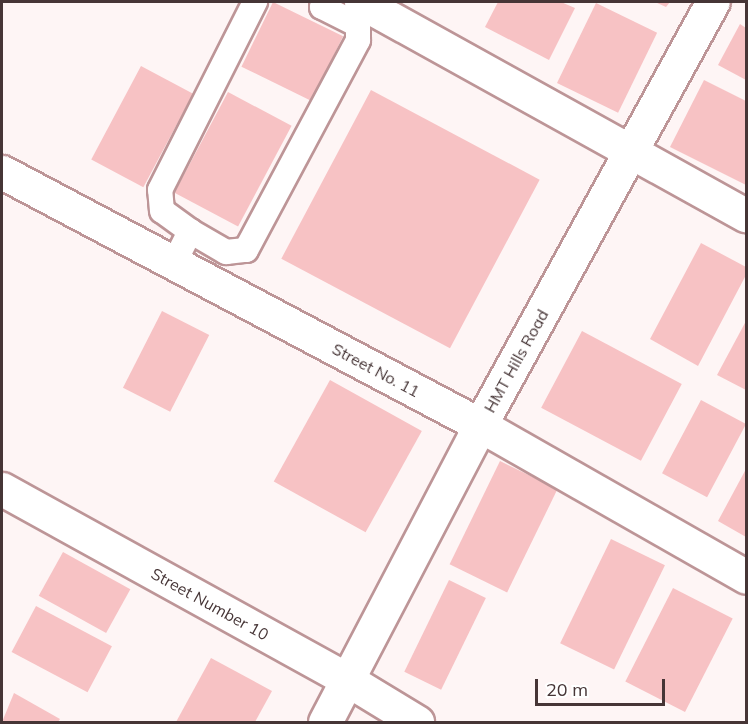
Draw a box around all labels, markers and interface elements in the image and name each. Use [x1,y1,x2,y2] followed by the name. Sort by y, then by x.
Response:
[480,306,552,416] street label: HMT Hills Road
[329,339,423,401] street label: Street No. 11
[148,564,272,644] street label: Street Number 10
[538,667,668,705] scale bar
[546,678,588,701] text: 20 m

